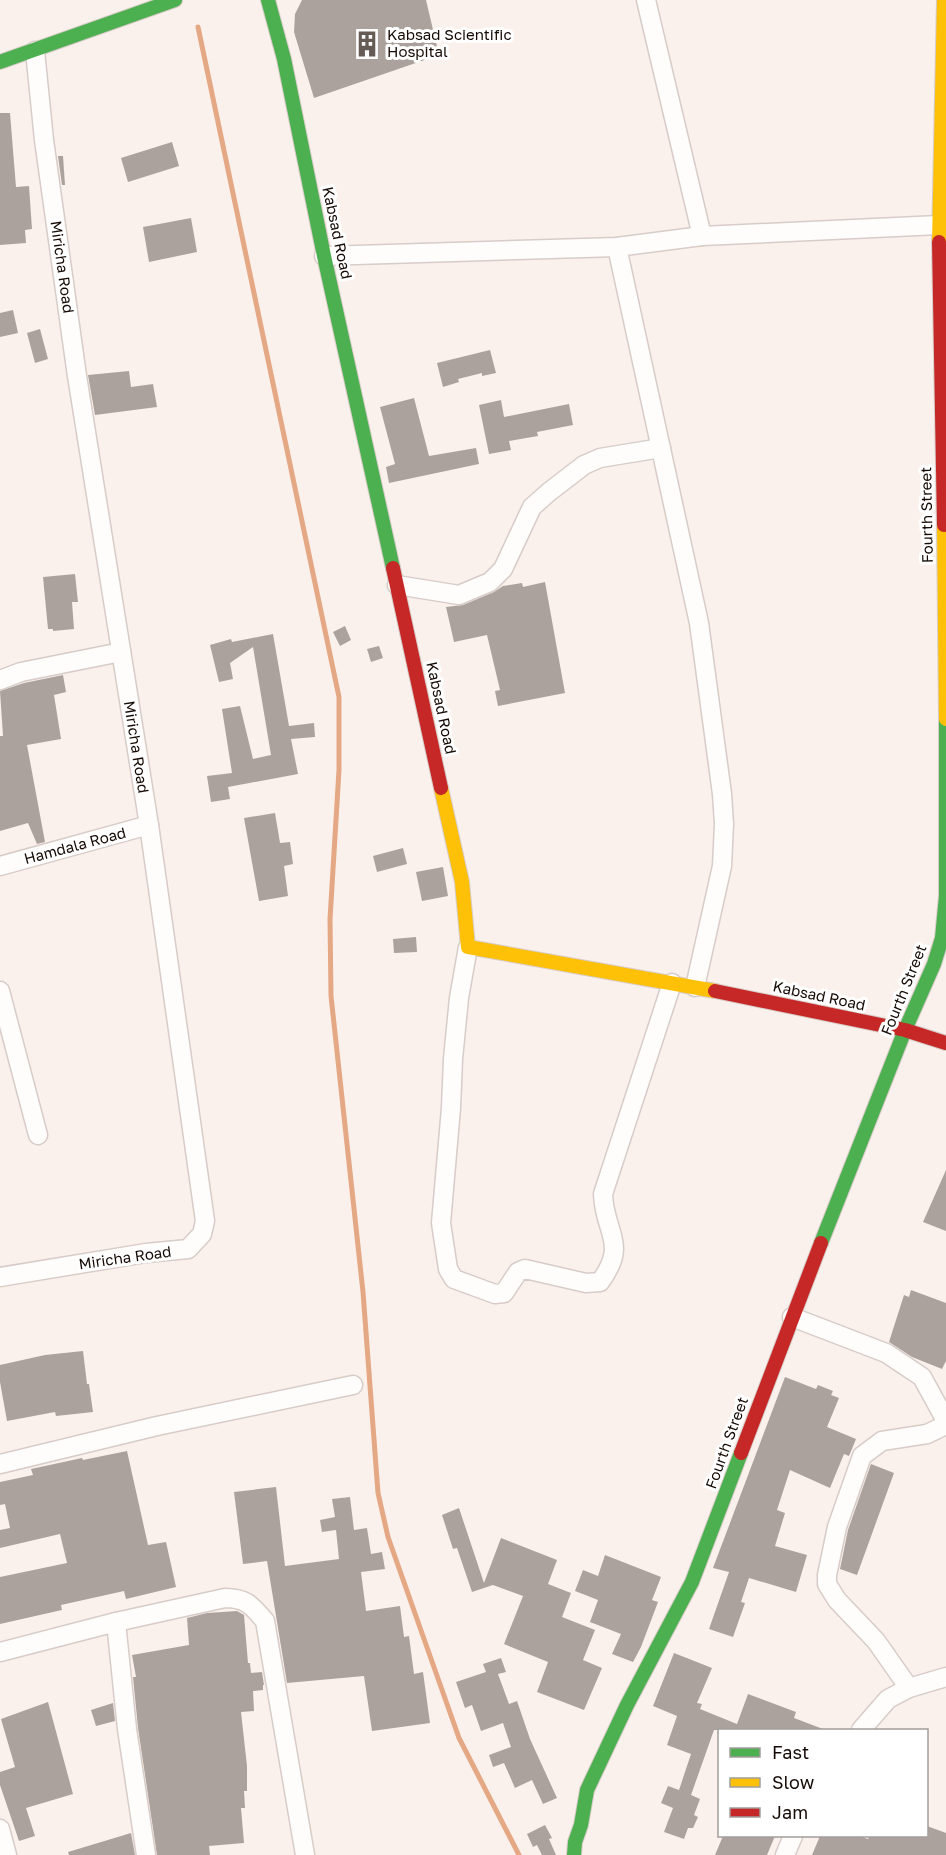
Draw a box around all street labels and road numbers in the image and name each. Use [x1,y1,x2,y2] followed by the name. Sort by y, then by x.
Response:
[319,185,357,281] street label: Kabsad Road
[48,219,78,314] street label: Miricha Road
[916,467,936,563] street label: Fourth Street
[423,660,461,756] street label: Kabsad Road
[121,699,153,794] street label: Miricha Road
[22,823,128,867] street label: Hamdala Road
[877,942,929,1038] street label: Fourth Street
[771,976,867,1014] street label: Kabsad Road
[77,1242,172,1272] street label: Miricha Road
[701,1394,751,1491] street label: Fourth Street

